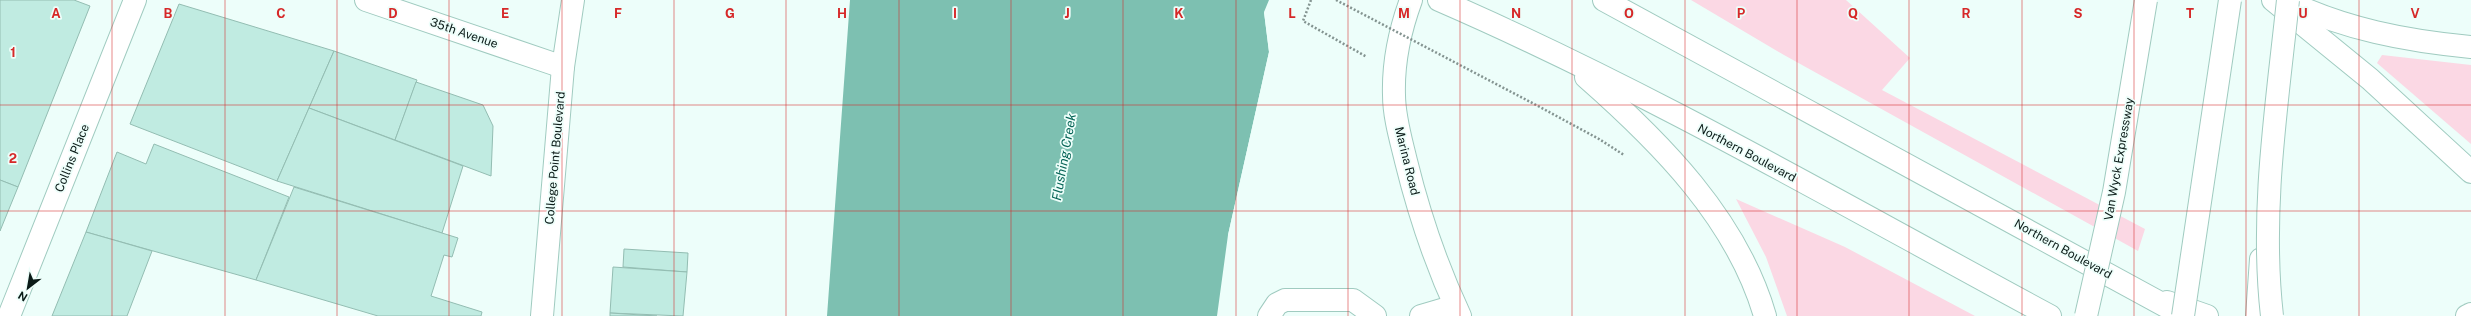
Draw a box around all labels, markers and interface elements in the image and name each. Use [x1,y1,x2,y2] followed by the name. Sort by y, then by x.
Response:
[51,6,61,21] text: A
[164,6,173,21] text: B
[276,6,286,21] text: C
[388,6,398,21] text: D
[501,6,509,21] text: E
[614,6,622,21] text: F
[725,6,735,21] text: G
[837,6,847,21] text: H
[953,6,957,21] text: I
[1064,6,1070,21] text: J
[1174,6,1184,21] text: K
[1288,6,1296,21] text: L
[1398,6,1410,21] text: M
[1511,6,1521,21] text: N
[1624,6,1634,21] text: O
[1737,6,1746,21] text: P
[1848,6,1858,21] text: Q
[1961,6,1971,21] text: R
[2074,6,2083,21] text: S
[2186,6,2194,21] text: T
[2298,6,2308,21] text: U
[2410,6,2420,21] text: V
[428,15,500,51] street label: 35th Avenue
[10,45,16,60] text: 1
[542,91,568,225] street label: College Point Boulevard
[2101,96,2137,221] street label: Van Wyck Expressway
[1049,112,1079,202] water label: Flushing Creek
[1695,121,1799,185] street label: Northern Boulevard
[52,122,92,194] street label: Collins Place
[1392,125,1422,197] street label: Marina Road
[9,151,17,166] text: 2
[2012,216,2114,282] street label: Northern Boulevard
[8,268,48,308] north arrow
[16,289,30,304] text: N

